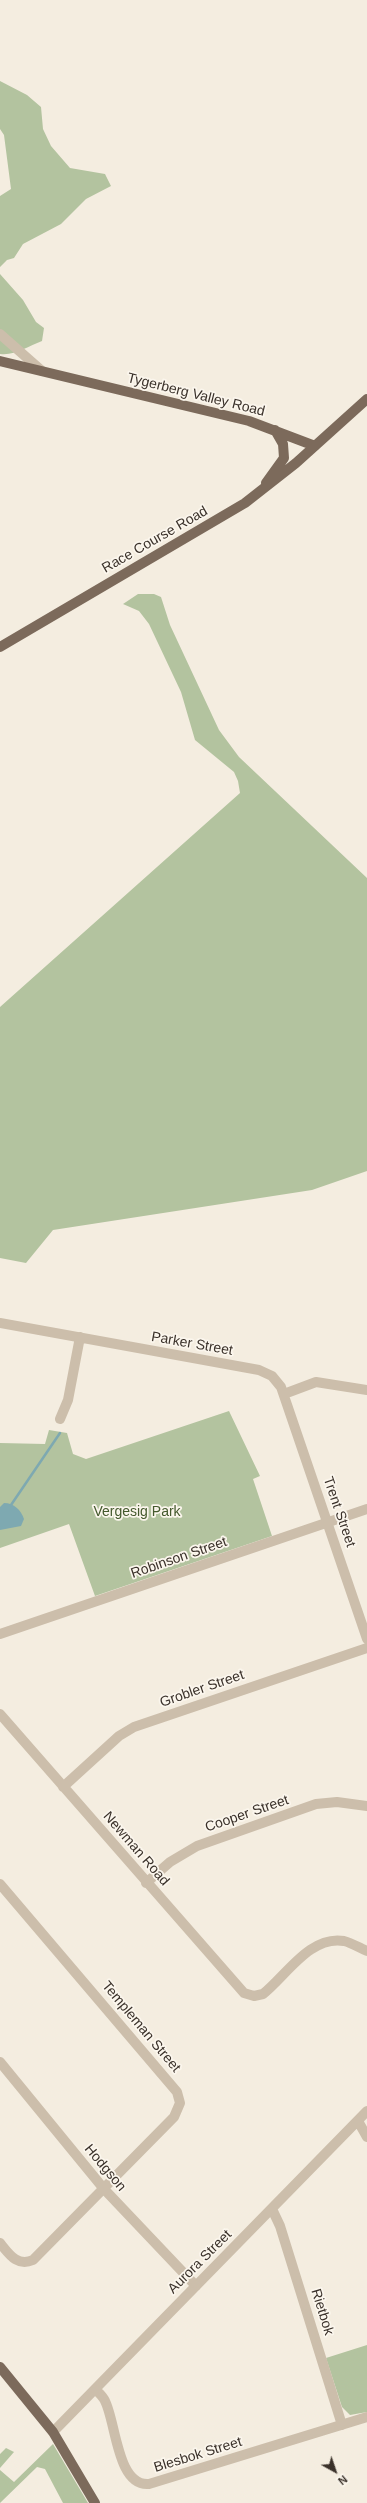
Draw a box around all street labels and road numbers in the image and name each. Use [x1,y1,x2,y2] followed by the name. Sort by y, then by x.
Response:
[125,370,267,420] street label: Tygerberg Valley Road
[99,503,211,577] street label: Race Course Road
[150,1329,234,1359] street label: Parker Street
[319,1475,359,1549] street label: Trent Street
[129,1534,229,1582] street label: Robinson Street
[158,1667,246,1711] street label: Grobler Street
[203,1792,291,1836] street label: Cooper Street
[99,1809,173,1889] street label: Newman Road
[98,1978,184,2076] street label: Templeman Street
[81,2141,129,2195] street label: Hodgson
[165,2227,235,2297] street label: Aurora Street
[307,2287,337,2337] street label: Rietbok
[152,2434,244,2476] street label: Blesbok Street

